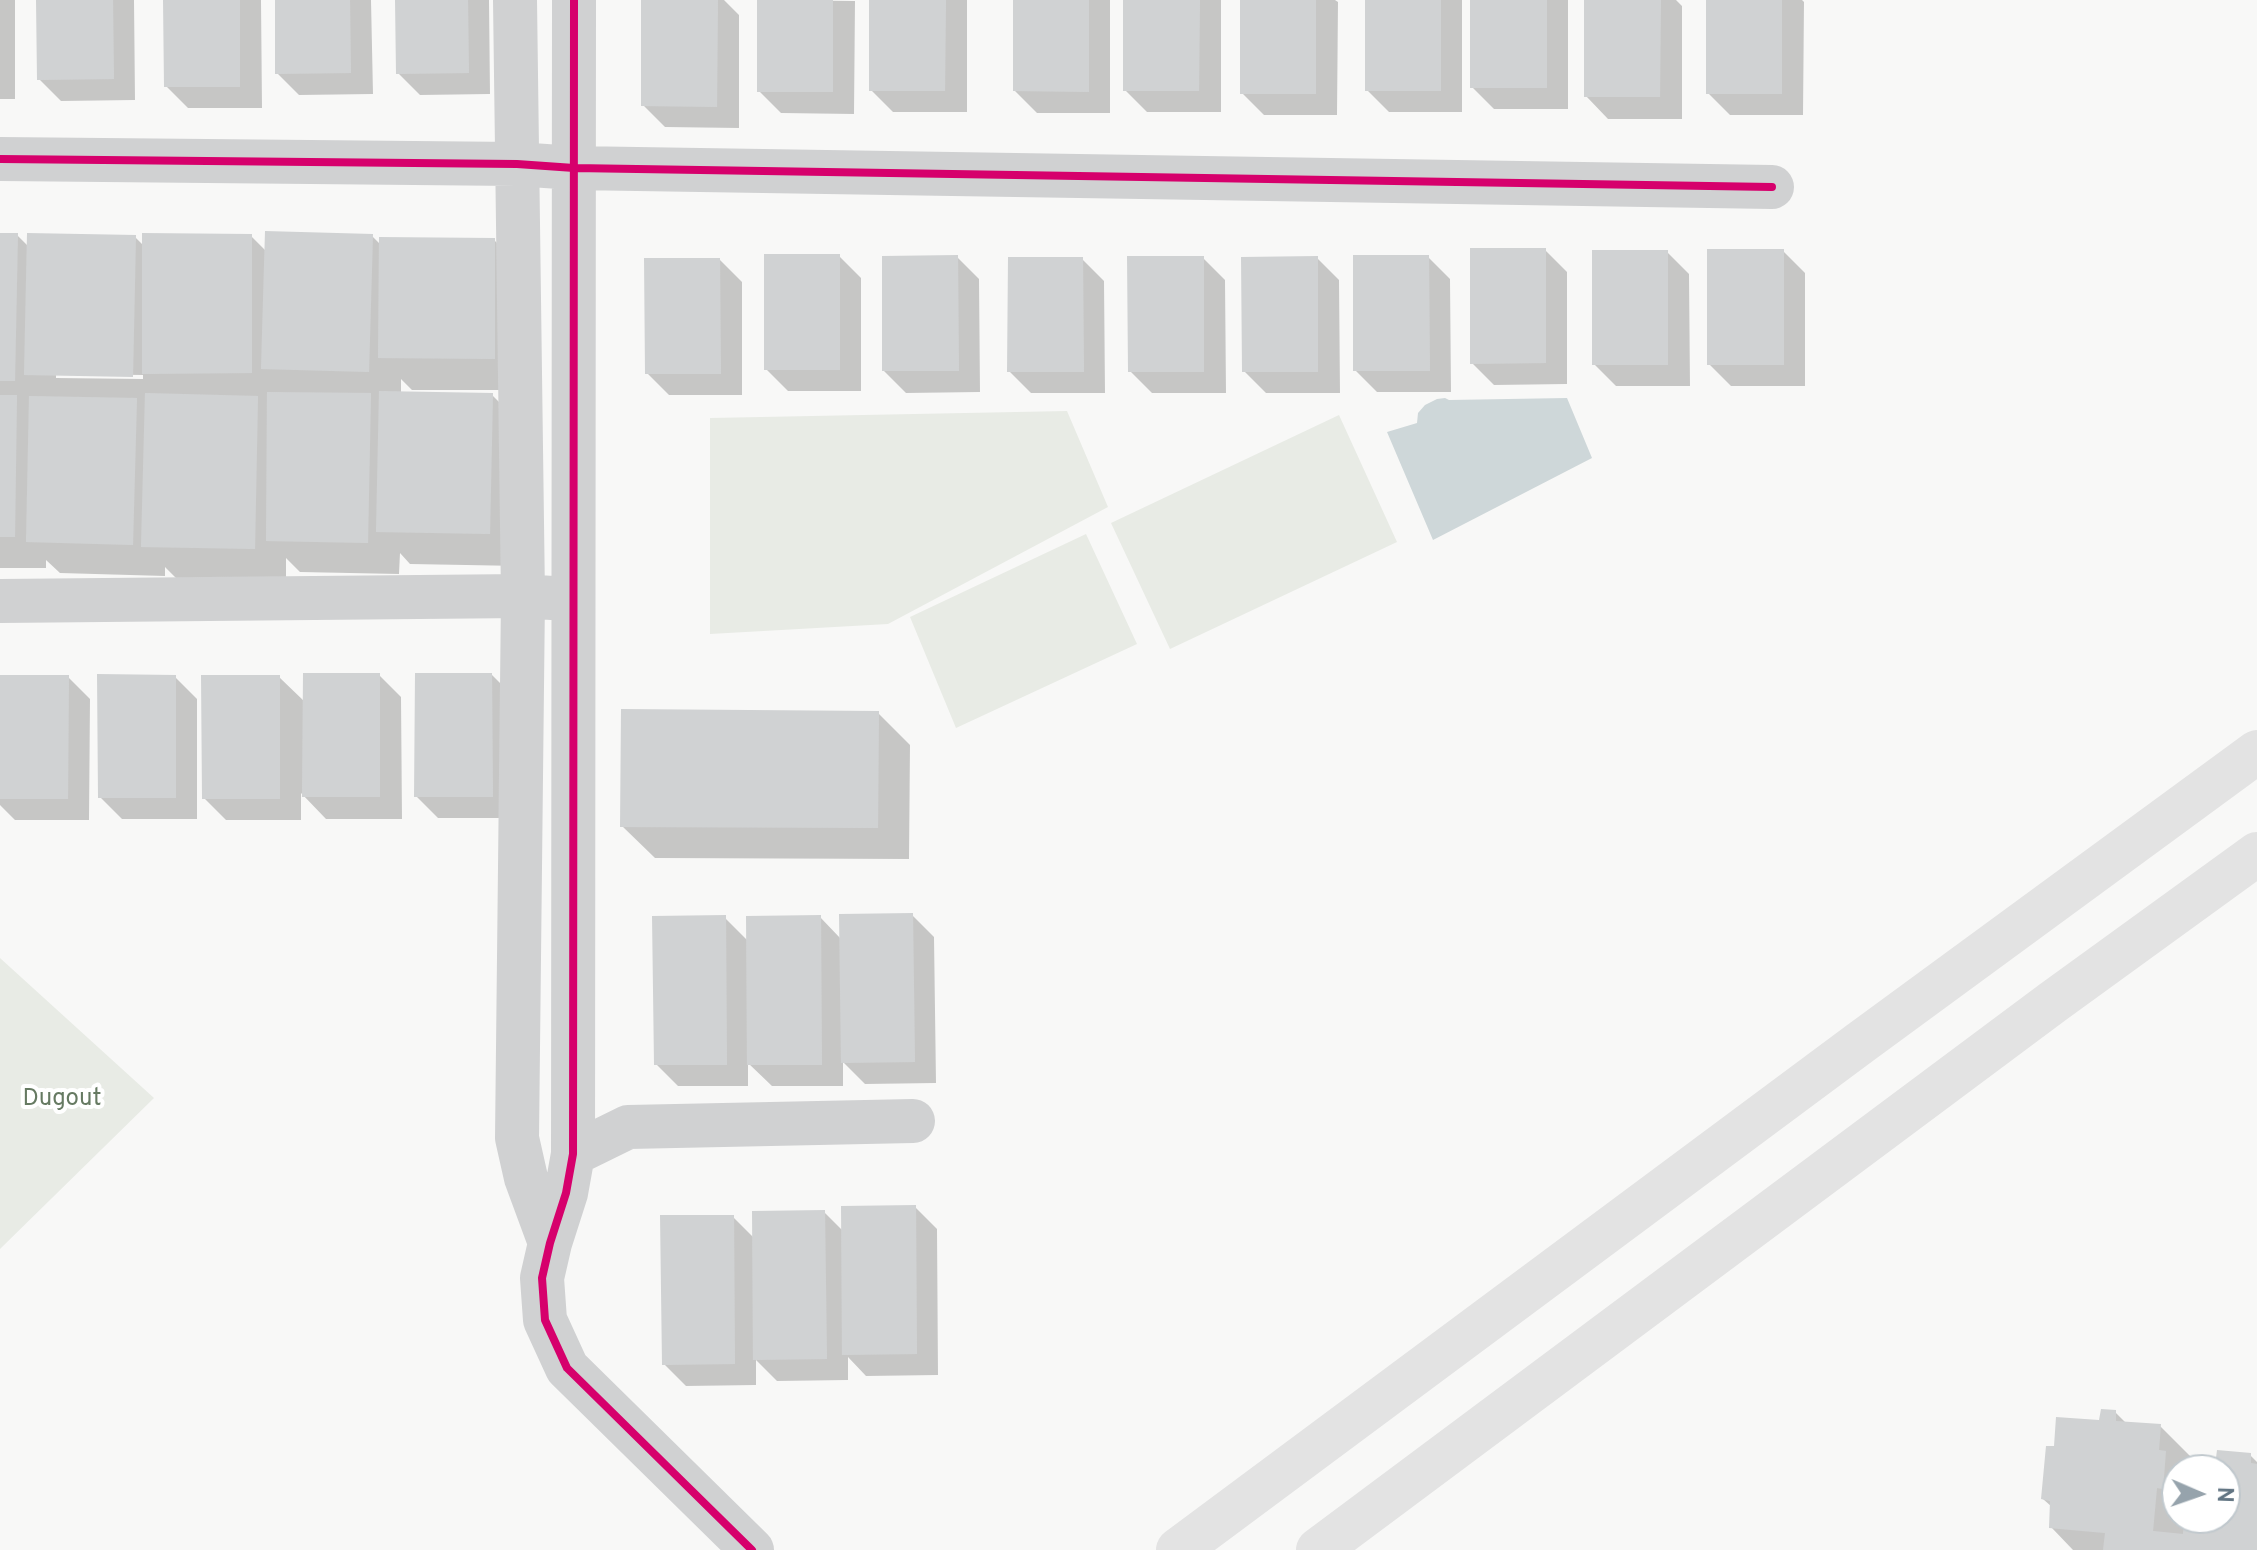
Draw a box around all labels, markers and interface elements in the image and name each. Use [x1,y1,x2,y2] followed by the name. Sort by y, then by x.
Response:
[22,1086,102,1114] park label: Dugout
[2161,1454,2241,1534] north arrow
[2210,1486,2237,1503] text: N

